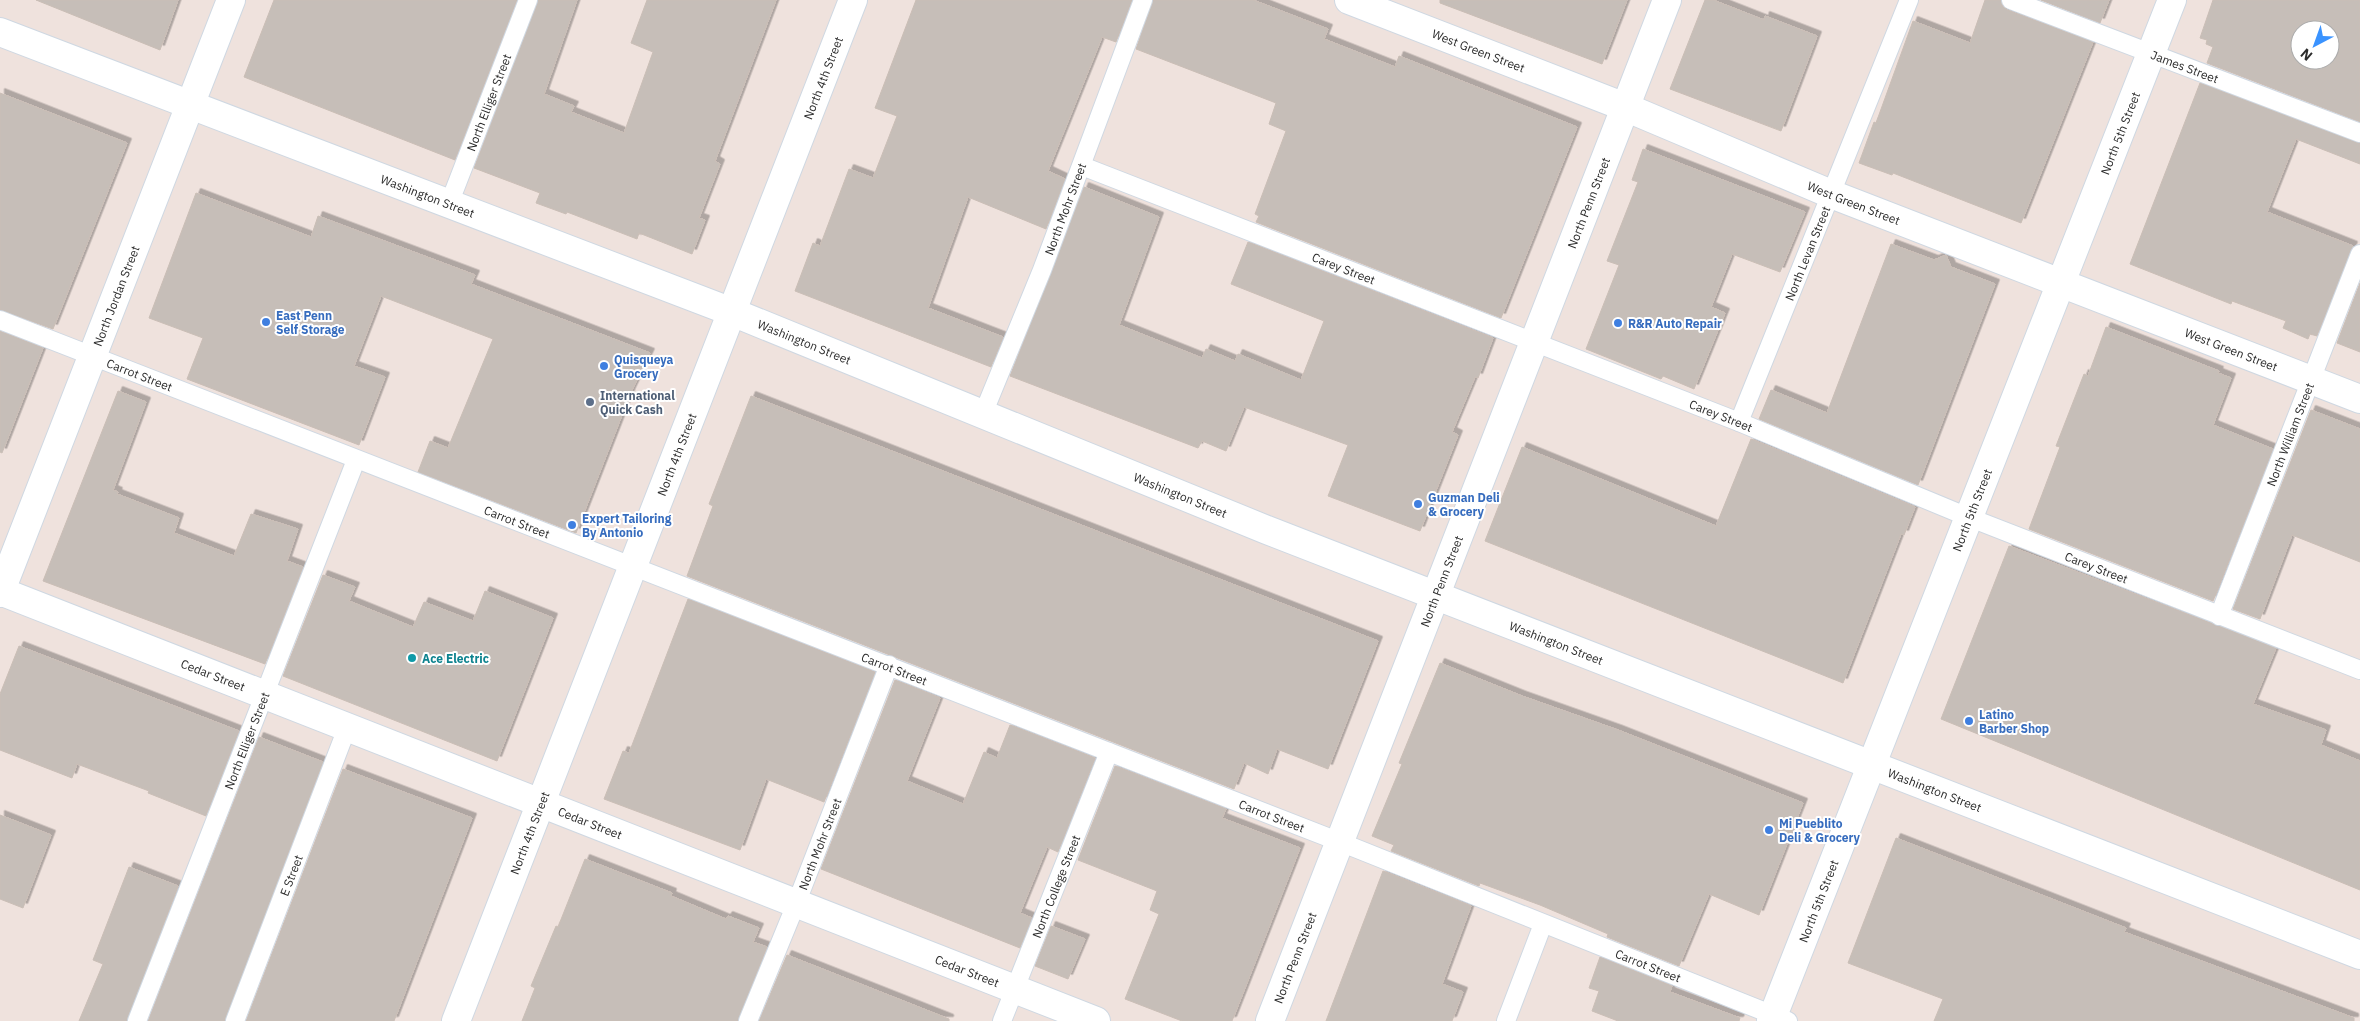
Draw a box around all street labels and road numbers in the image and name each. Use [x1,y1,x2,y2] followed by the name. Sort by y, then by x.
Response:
[1430,25,1527,75] street label: West Green Street
[800,34,846,121] street label: North 4th Street
[2149,47,2221,86] street label: James Street
[463,52,514,153] street label: North Elliger Street
[2097,90,2143,177] street label: North 5th Street
[1564,155,1613,250] street label: North Penn Street
[1041,161,1089,257] street label: North Mohr Street
[379,171,477,220] street label: Washington Street
[1805,177,1902,228] street label: West Green Street
[1781,204,1833,303] street label: North Levan Street
[89,243,142,348] street label: North Jordan Street
[1310,249,1378,287] street label: Carey Street
[756,316,853,367] street label: Washington Street
[2183,324,2280,374] street label: West Green Street
[105,355,175,394] street label: Carrot Street
[2263,381,2317,488] street label: North William Street
[1687,396,1755,434] street label: Carey Street
[653,411,699,498] street label: North 4th Street
[1949,466,1995,554] street label: North 5th Street
[1132,469,1229,520] street label: Washington Street
[482,502,552,541] street label: Carrot Street
[1417,533,1466,629] street label: North Penn Street
[2063,548,2130,586] street label: Carey Street
[1507,618,1606,668] street label: Washington Street
[859,649,930,688] street label: Carrot Street
[179,655,247,694] street label: Cedar Street
[221,690,272,791] street label: North Elliger Street
[1886,765,1984,815] street label: Washington Street
[506,789,552,876] street label: North 4th Street
[795,796,844,892] street label: North Mohr Street
[1237,796,1307,835] street label: Carrot Street
[556,803,624,842] street label: Cedar Street
[1028,833,1083,940] street label: North College Street
[276,853,305,898] street label: E Street
[1795,857,1841,944] street label: North 5th Street
[1270,910,1319,1005] street label: North Penn Street
[1613,945,1683,985] street label: Carrot Street
[933,951,1001,990] street label: Cedar Street

